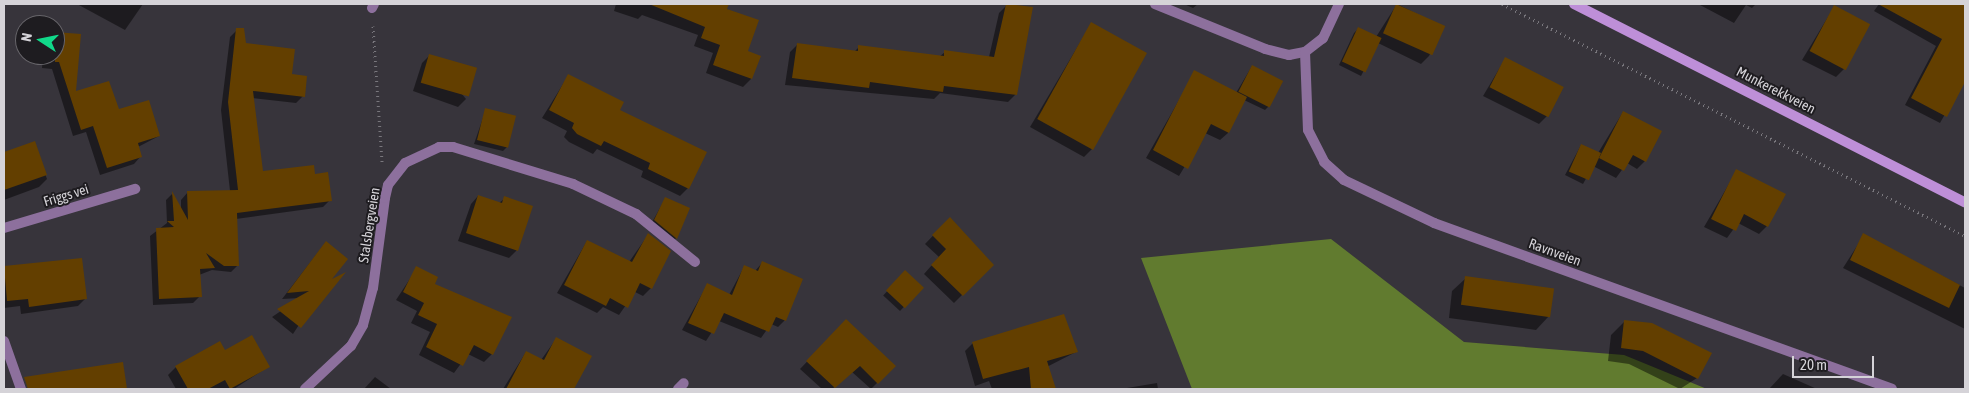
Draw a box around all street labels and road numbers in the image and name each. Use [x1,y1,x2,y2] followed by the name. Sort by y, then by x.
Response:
[1734,63,1818,117] street label: Munkerekkveien
[41,180,91,210] street label: Friggs vei
[355,186,383,264] street label: Stalsbergveien
[1527,235,1583,269] street label: Ravnveien

